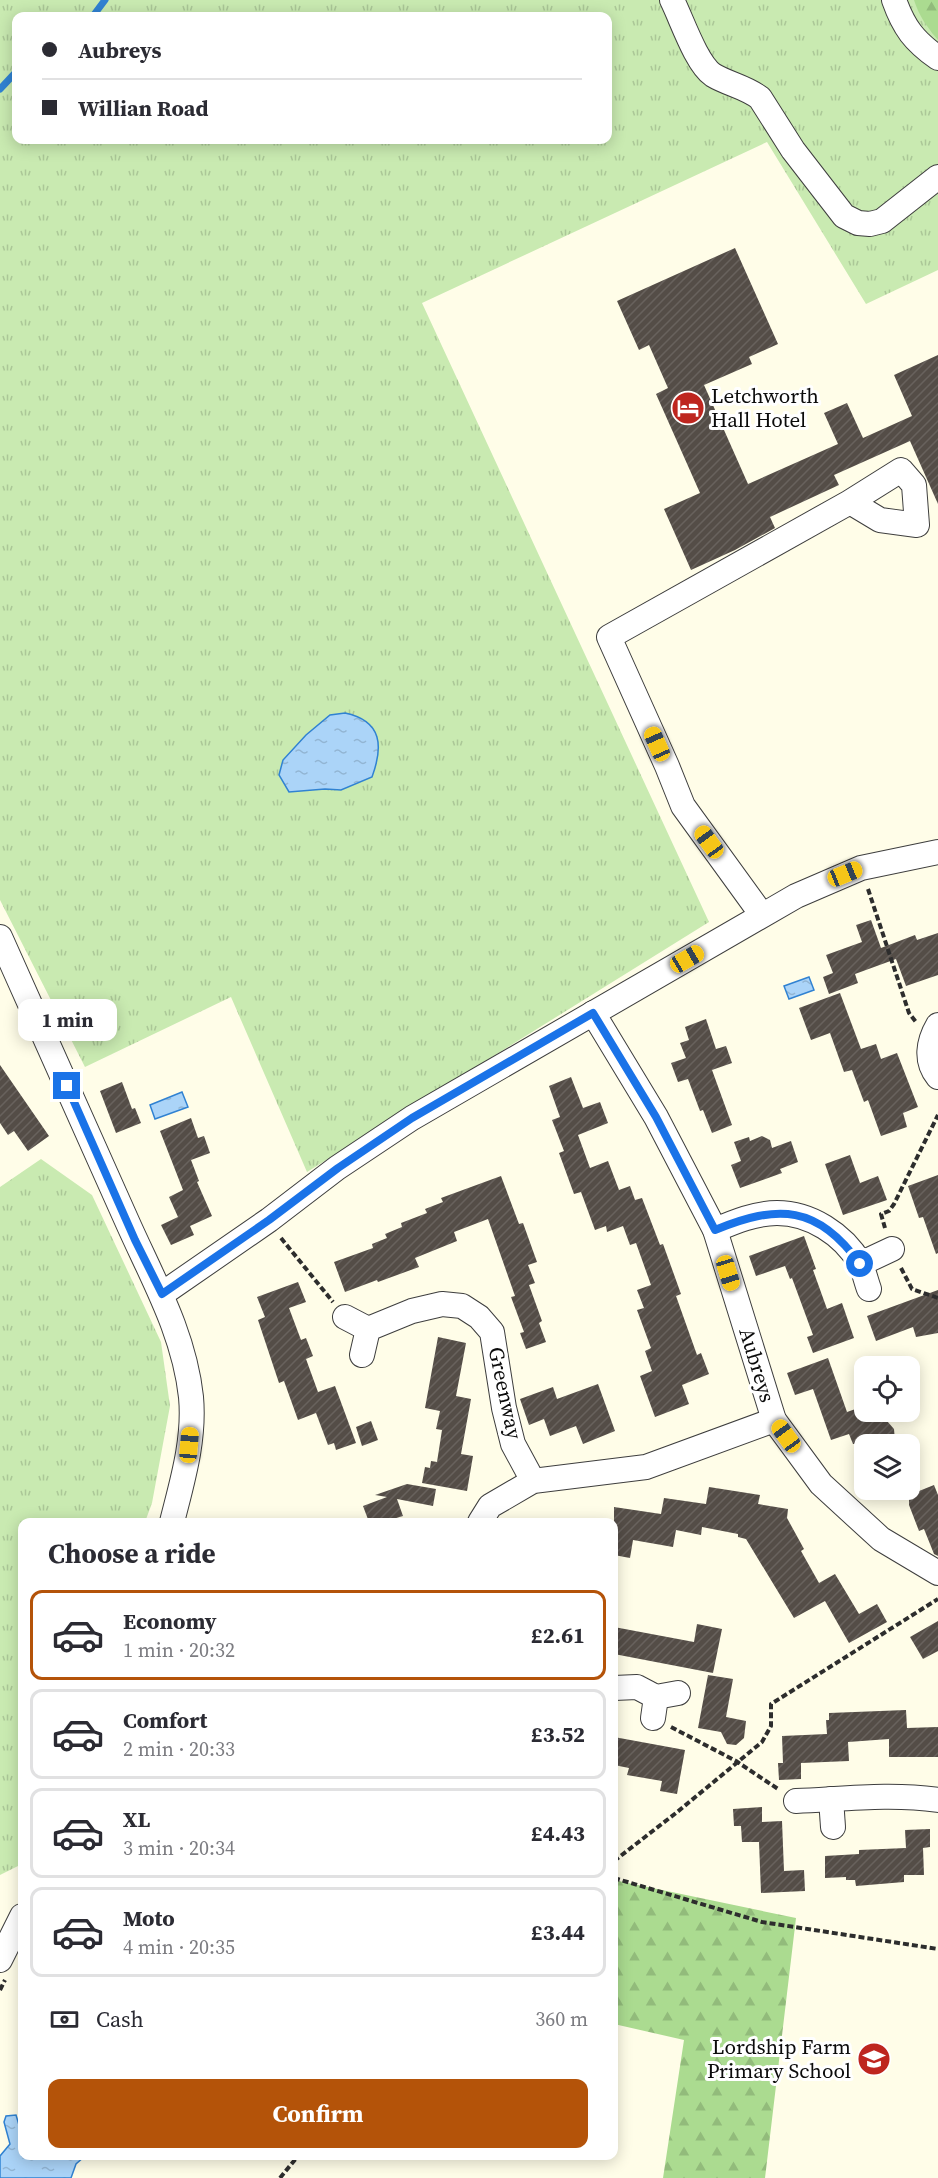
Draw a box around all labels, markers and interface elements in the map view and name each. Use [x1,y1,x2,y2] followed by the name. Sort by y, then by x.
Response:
[78,35,161,65] text: Aubreys
[78,93,209,123] text: Willian Road
[711,381,819,434] place label: Letchworth Hall Hotel
[670,390,706,426] hotel icon: Letchworth Hall Hotel
[641,724,673,764] car
[691,822,727,862] car
[825,859,865,889] car
[667,942,707,976] car
[17,999,116,1041] callout: 1 min
[42,1006,93,1034] text: 1 min
[53,1072,80,1099] route end
[846,1250,873,1277] route start
[714,1253,742,1293] car
[732,1324,783,1406] street label: Aubreys
[482,1344,529,1442] street label: Greenway
[854,1356,920,1500] map controls
[854,1356,920,1422] button: locate
[768,1416,804,1456] car
[178,1426,200,1464] car
[854,1434,920,1500] button: layers
[48,1535,216,1572] text: Choose a ride
[123,1606,217,1636] text: Economy
[51,1608,105,1662] icon: car
[531,1620,585,1650] text: £2.61
[123,1636,235,1664] text: 1 min · 20:32
[123,1705,207,1735] text: Comfort
[51,1707,105,1761] icon: car
[531,1719,585,1749] text: £3.52
[123,1735,235,1763] text: 2 min · 20:33
[123,1804,150,1834] text: XL
[51,1806,105,1860] icon: car
[531,1818,585,1848] text: £4.43
[123,1834,235,1862] text: 3 min · 20:34
[123,1903,175,1933] text: Moto
[51,1905,105,1959] icon: car
[531,1917,585,1947] text: £3.44
[123,1933,235,1961] text: 4 min · 20:35
[48,2003,81,2036] icon: cash
[96,2004,144,2034] text: Cash
[535,2005,588,2033] text: 360 m
[707,2032,851,2085] place label: Lordship Farm Primary School
[856,2041,892,2077] school or university icon: Lordship Farm Primary School
[48,2079,588,2148] button: Confirm

